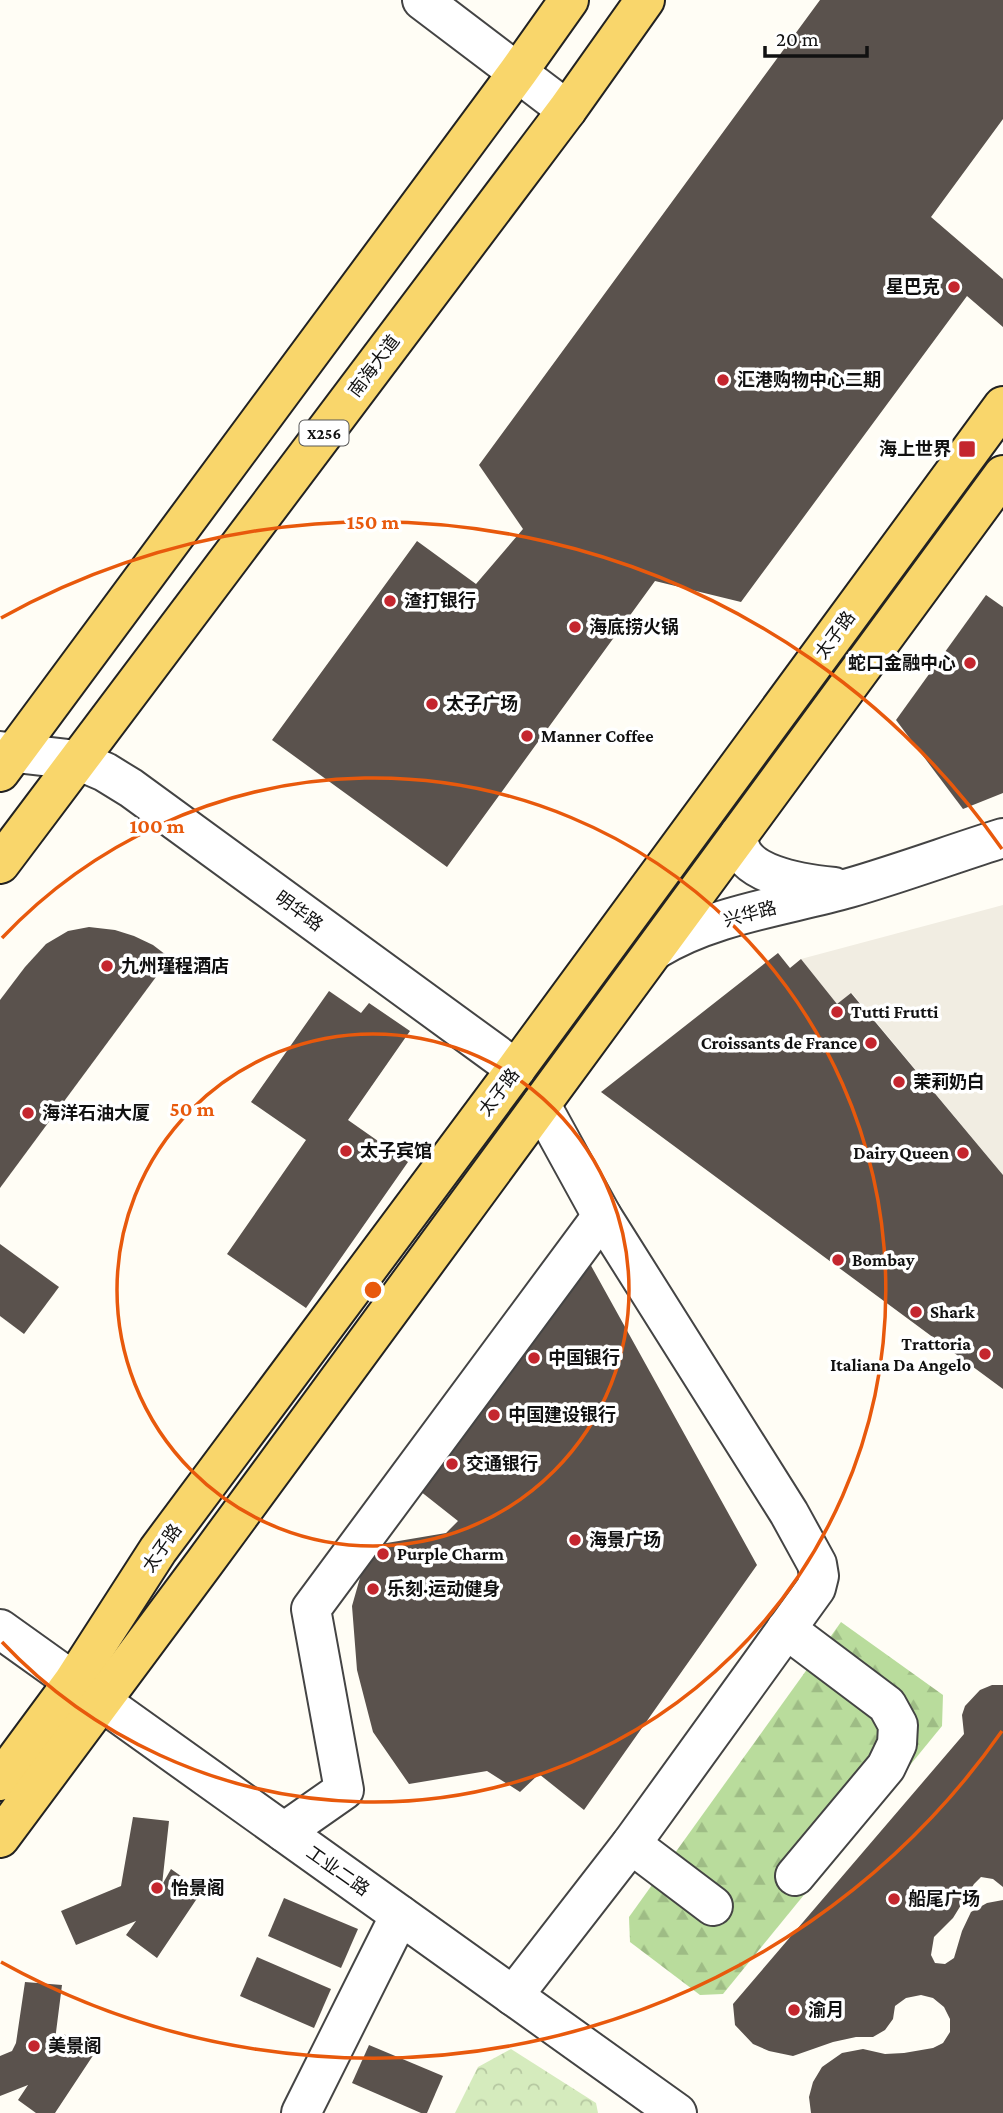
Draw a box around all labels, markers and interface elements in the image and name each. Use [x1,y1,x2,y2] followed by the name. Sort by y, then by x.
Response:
[765,14,866,58] scale bar
[776,27,819,51] text: 20 m
[886,277,940,297] place label: 星巴克
[946,279,962,295] marker: 星巴克
[344,331,404,401] street label: 南海大道
[737,370,881,390] place label: 汇港购物中心二期
[715,372,731,388] marker: 汇港购物中心二期
[300,420,348,446] road number: X256
[879,439,951,459] place label: 海上世界
[957,439,977,459] marker: 海上世界
[347,510,400,534] text: 150 m
[404,590,476,611] place label: 渣打银行
[382,593,398,609] marker: 渣打银行
[811,607,859,663] street label: 太子路
[589,617,679,637] place label: 海底捞火锅
[567,619,583,635] marker: 海底捞火锅
[848,653,956,673] place label: 蛇口金融中心
[962,655,978,671] marker: 蛇口金融中心
[446,694,518,714] place label: 太子广场
[424,696,440,712] marker: 太子广场
[541,726,654,746] place label: Manner Coffee
[519,728,535,744] marker: Manner Coffee
[129,814,185,838] text: 100 m
[271,887,327,935] street label: 明华路
[721,897,779,931] street label: 兴华路
[121,956,229,976] place label: 九州瑾程酒店
[99,958,115,974] marker: 九州瑾程酒店
[851,1002,939,1022] place label: Tutti Frutti
[829,1004,845,1020] marker: Tutti Frutti
[701,1033,857,1053] place label: Croissants de France
[863,1035,879,1051] marker: Croissants de France
[475,1064,523,1120] street label: 太子路
[913,1072,985,1092] place label: 茉莉奶白
[891,1074,907,1090] marker: 茉莉奶白
[170,1097,215,1121] text: 50 m
[42,1103,150,1123] place label: 海洋石油大厦
[20,1105,36,1121] marker: 海洋石油大厦
[360,1141,432,1161] place label: 太子宾馆
[338,1143,354,1159] marker: 太子宾馆
[853,1143,950,1163] place label: Dairy Queen
[955,1145,971,1161] marker: Dairy Queen
[852,1250,915,1270] place label: Bombay
[830,1252,846,1268] marker: Bombay
[361,1278,385,1302] centre of rings
[930,1302,975,1322] place label: Shark
[908,1304,924,1320] marker: Shark
[830,1334,971,1375] place label: Trattoria Italiana Da Angelo
[977,1346,993,1362] marker: Trattoria Italiana Da Angelo
[548,1347,620,1368] place label: 中国银行
[526,1350,542,1366] marker: 中国银行
[508,1404,616,1425] place label: 中国建设银行
[486,1407,502,1423] marker: 中国建设银行
[466,1453,538,1474] place label: 交通银行
[444,1456,460,1472] marker: 交通银行
[138,1520,186,1576] street label: 太子路
[589,1530,661,1550] place label: 海景广场
[567,1532,583,1548] marker: 海景广场
[397,1544,505,1564] place label: Purple Charm
[375,1546,391,1562] marker: Purple Charm
[387,1579,500,1599] place label: 乐刻·运动健身
[365,1581,381,1597] marker: 乐刻·运动健身
[303,1842,373,1900] street label: 工业二路
[171,1878,225,1898] place label: 怡景阁
[149,1880,165,1896] marker: 怡景阁
[908,1889,980,1909] place label: 船尾广场
[886,1891,902,1907] marker: 船尾广场
[808,2000,844,2020] place label: 渝月
[786,2002,802,2018] marker: 渝月
[48,2036,102,2056] place label: 美景阁
[26,2038,42,2054] marker: 美景阁

